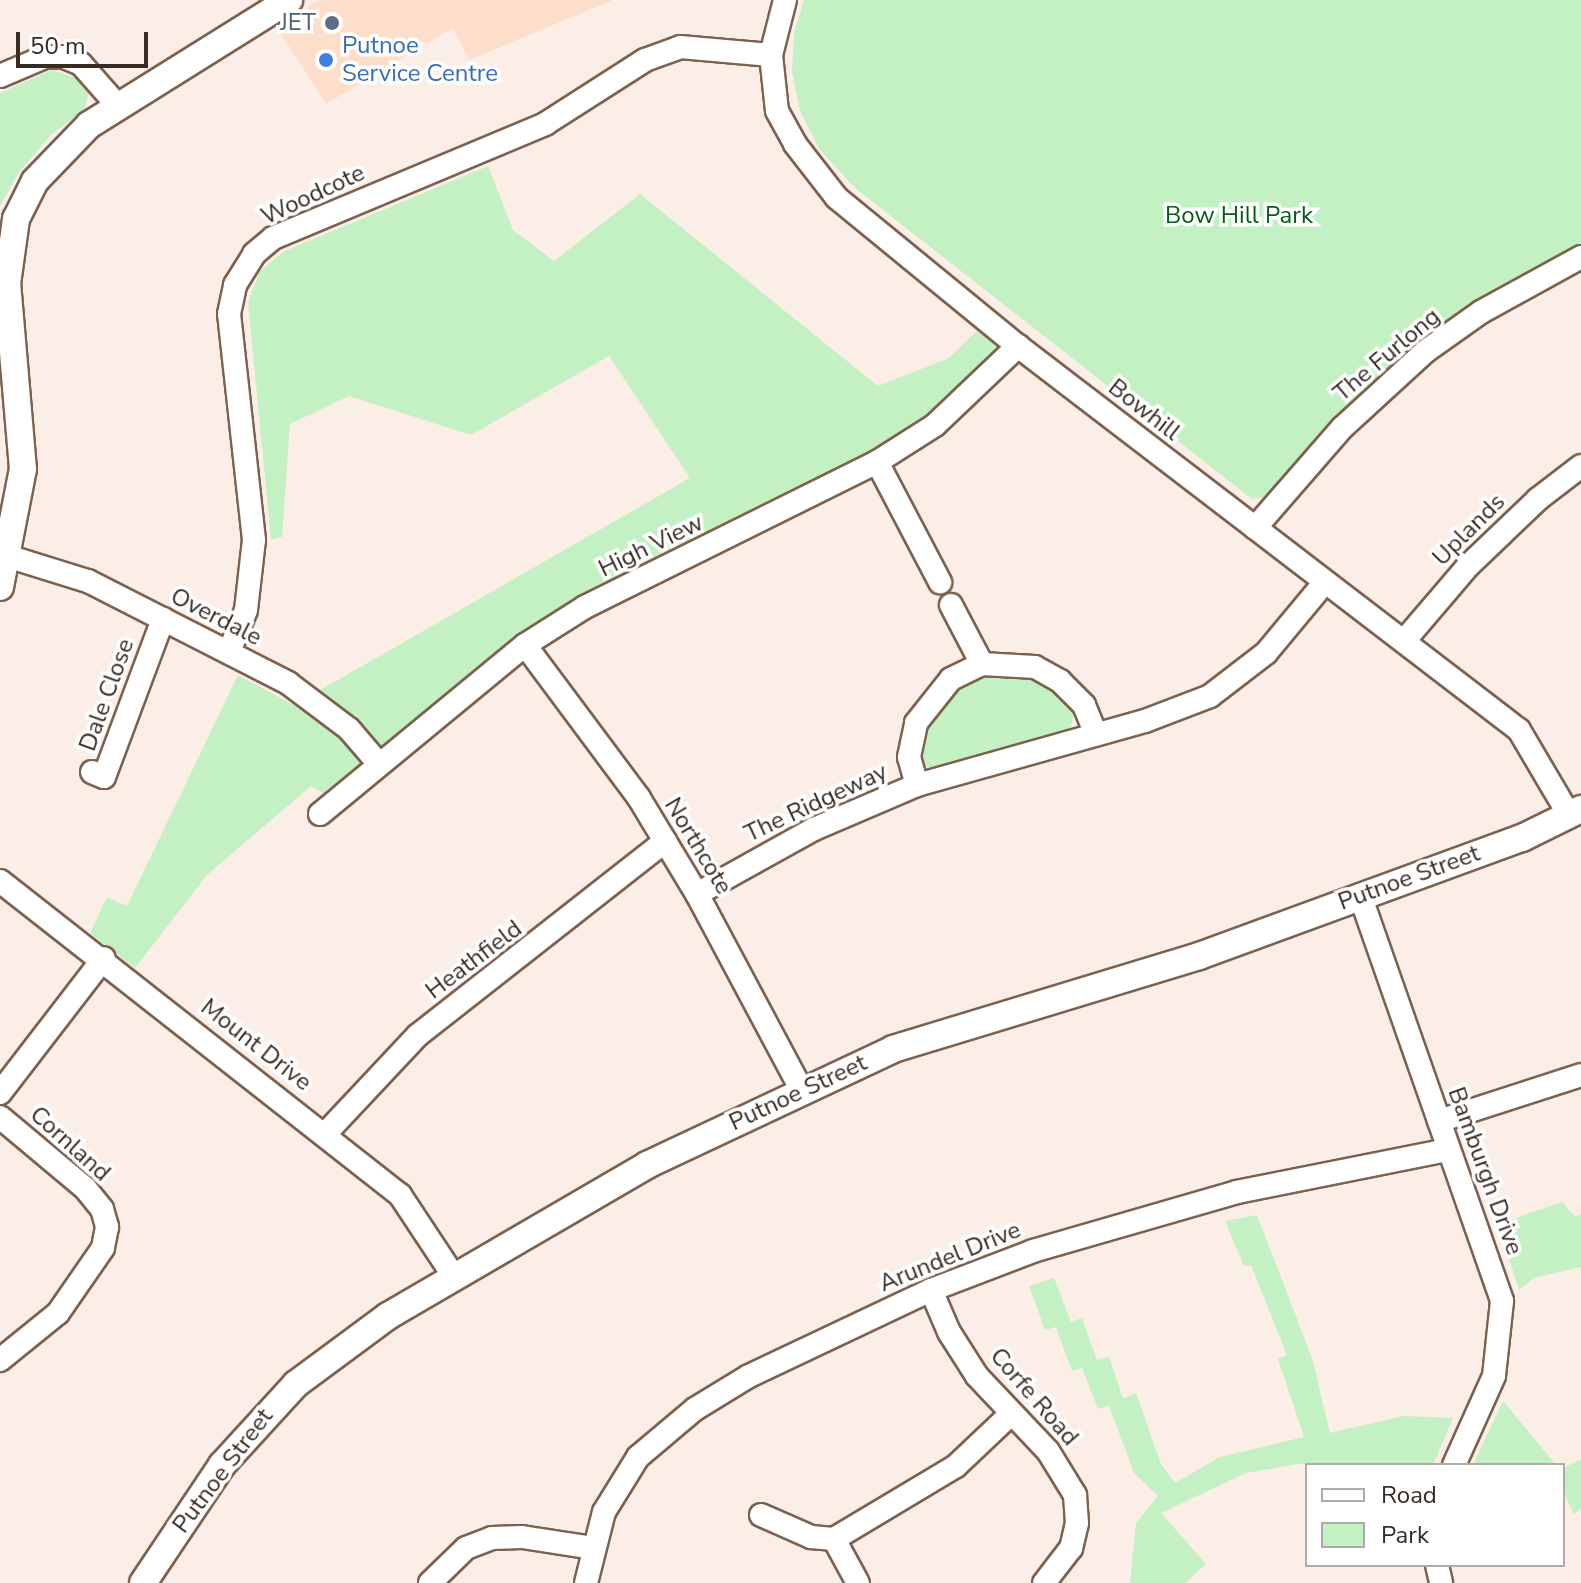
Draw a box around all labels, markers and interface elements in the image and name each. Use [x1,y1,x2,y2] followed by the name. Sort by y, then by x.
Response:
[280,9,316,37] place label: JET
[323,14,341,32] marker: JET
[20,16,152,66] scale bar
[30,30,86,62] text: 50 m
[342,32,498,88] place label: Putnoe Service Centre
[317,51,335,69] marker: Putnoe Service Centre
[257,159,369,231] street label: Woodcote
[1165,202,1313,230] park label: Bow Hill Park
[1328,302,1446,408] street label: The Furlong
[1102,373,1186,447] street label: Bowhill
[1427,488,1511,572] street label: Uplands
[594,508,708,584] street label: High View
[166,582,266,652] street label: Overdale
[73,635,141,755] street label: Dale Close
[740,757,892,849] street label: The Ridgeway
[658,793,738,899] street label: Northcote
[1334,839,1484,917] street label: Putnoe Street
[420,915,528,1005] street label: Heathfield
[195,993,317,1097] street label: Mount Drive
[725,1049,871,1137] street label: Putnoe Street
[1441,1083,1529,1259] street label: Bamburgh Drive
[24,1100,116,1188] street label: Cornland
[875,1216,1025,1298] street label: Arundel Drive
[984,1342,1084,1452] street label: Corfe Road
[167,1403,279,1539] street label: Putnoe Street
[1305,1463,1565,1567] legend
[1381,1479,1437,1511] text: Road
[1381,1519,1429,1551] text: Park

